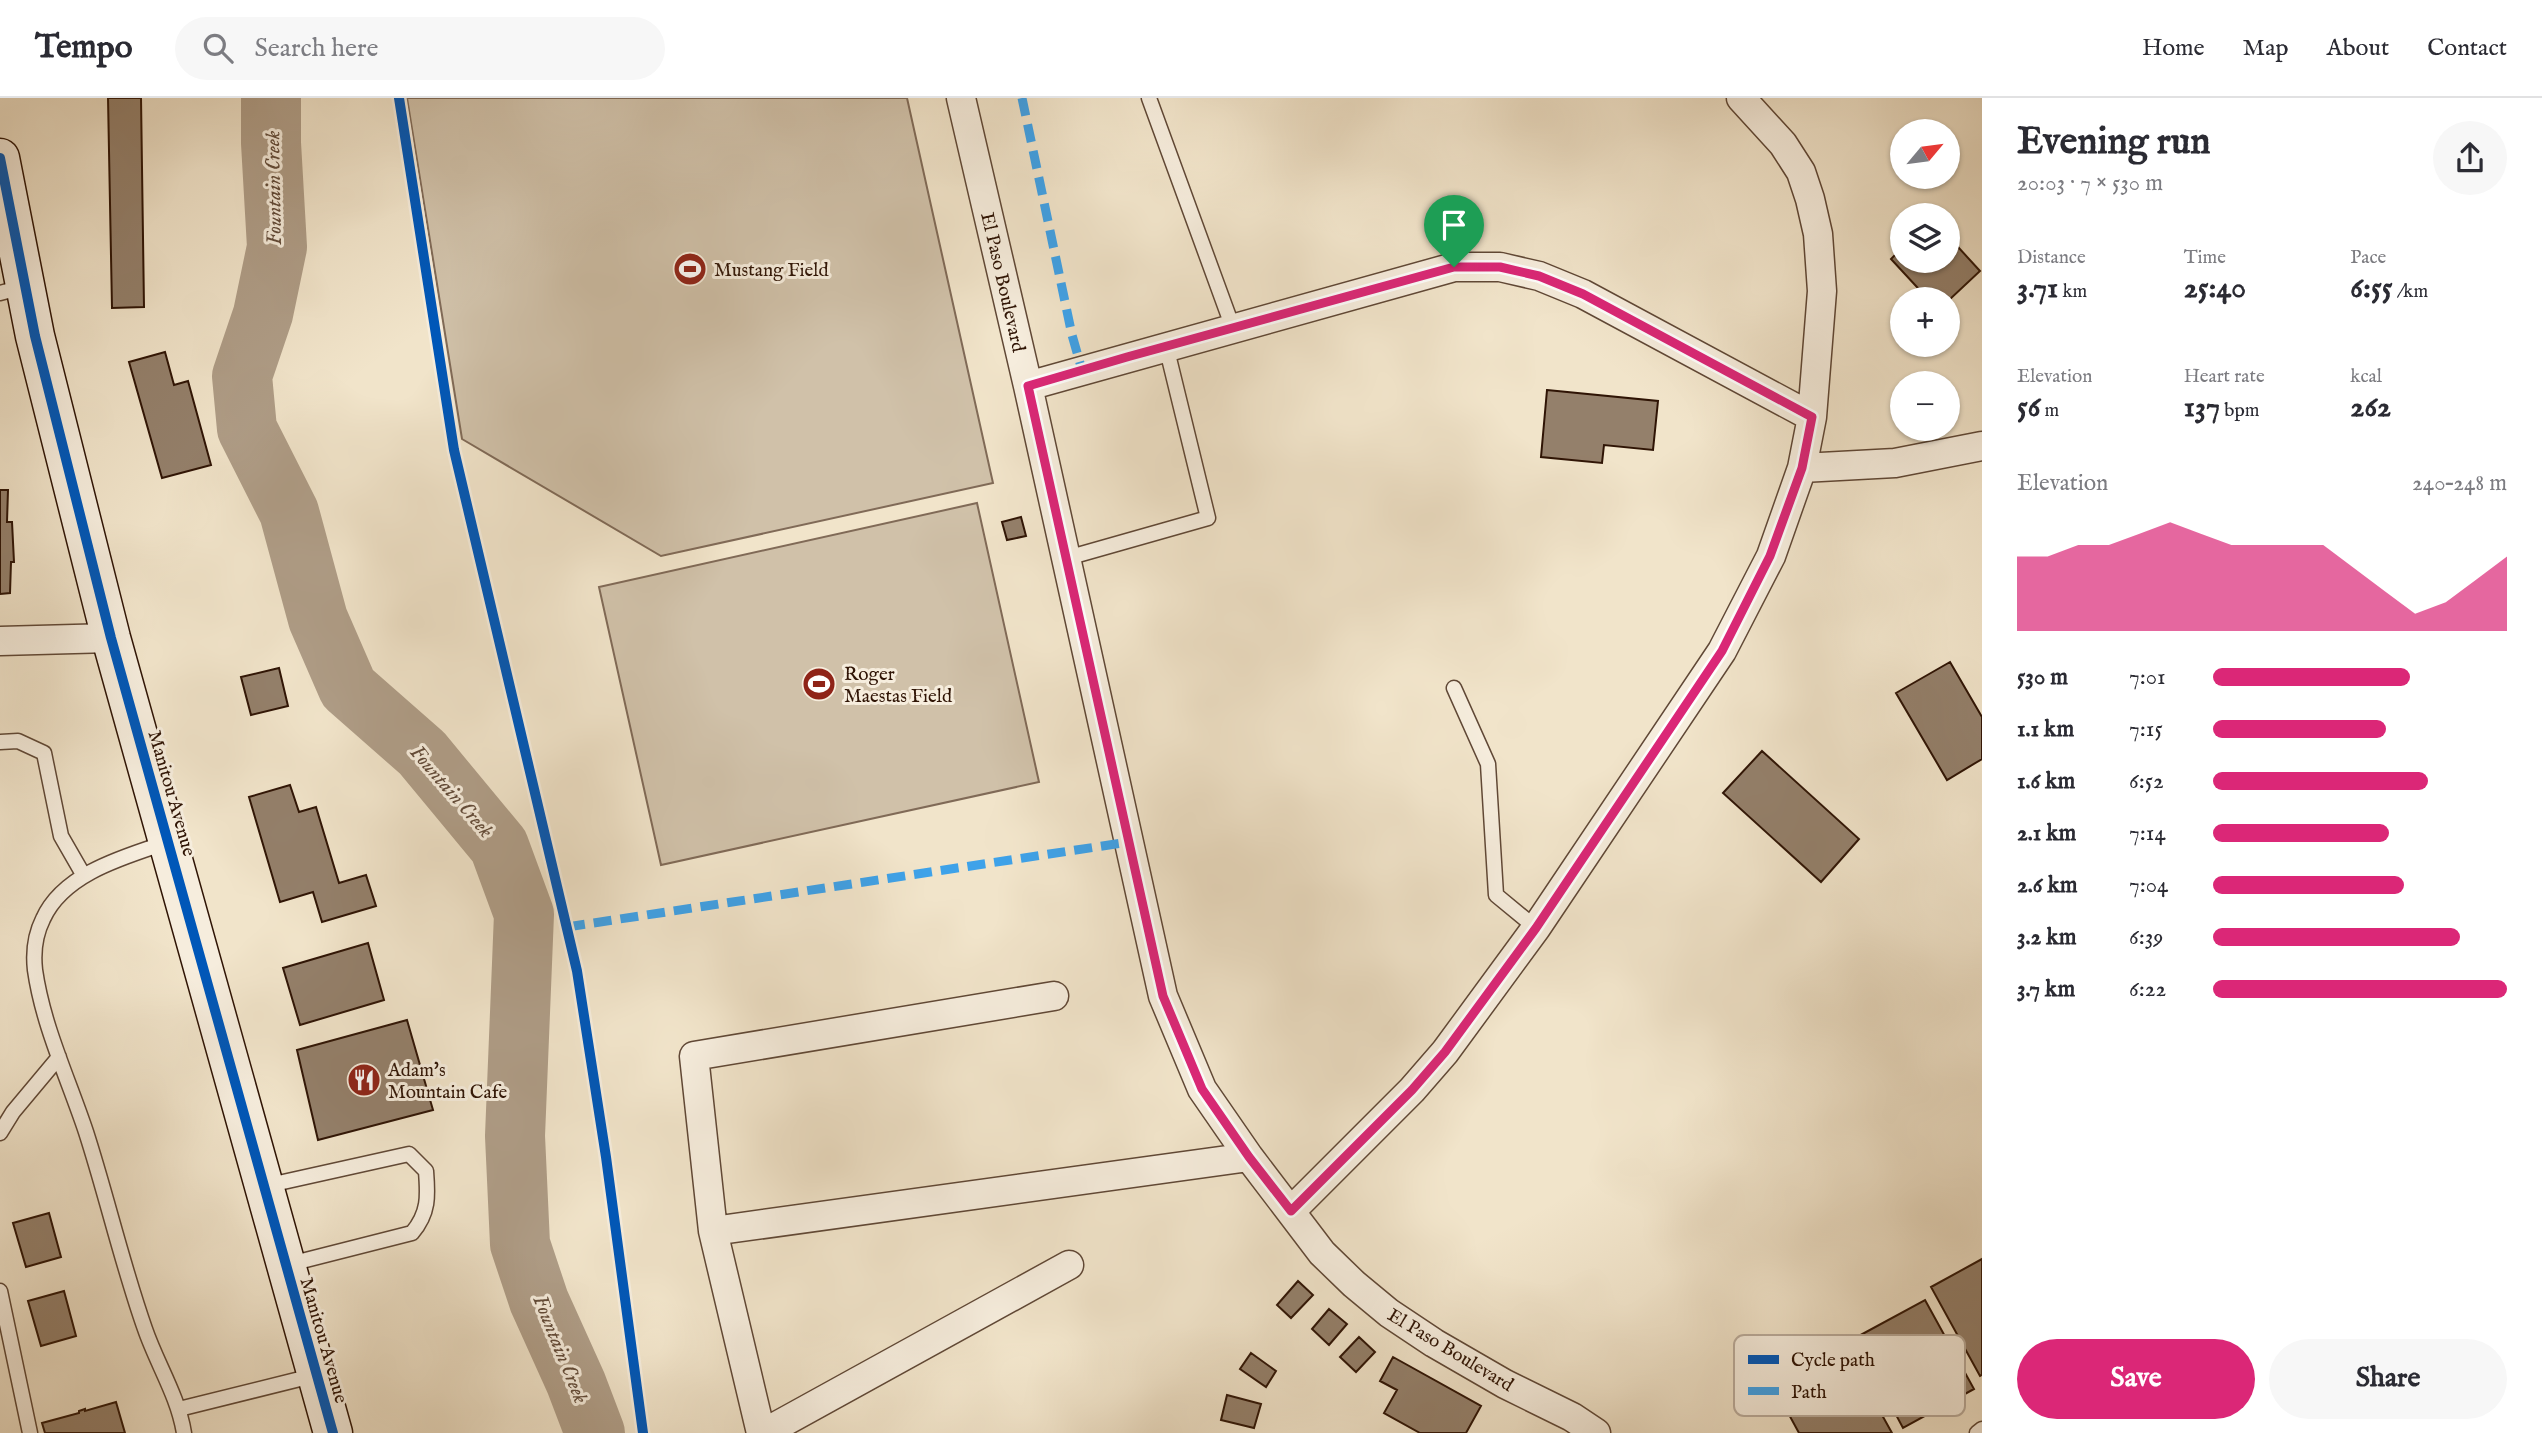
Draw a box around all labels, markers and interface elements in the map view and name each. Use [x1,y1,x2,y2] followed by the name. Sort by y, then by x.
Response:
[175,17,665,80] search box
[35,27,133,69] text: Tempo
[199,29,237,67] icon: search
[255,32,378,65] text: Search here
[2142,33,2205,64] text: Home
[2243,33,2289,64] text: Map
[2327,33,2389,64] text: About
[2427,33,2507,64] text: Contact
[1890,119,1960,189] north arrow
[1890,119,1960,441] map controls
[2017,119,2211,167] text: Evening run
[2433,121,2507,195] button: share
[260,130,289,245] water label: Fountain Creek
[2017,169,2163,198] text: 20:03 · 7 × 530 m
[1424,195,1484,267] pin
[1890,203,1960,273] button: layers
[1435,206,1473,244] icon: arrive
[974,210,1030,356] street label: El Paso Boulevard
[2017,246,2086,270] text: Distance
[2184,246,2226,270] text: Time
[2350,246,2386,270] text: Pace
[671,250,709,288] sports icon: Mustang Field
[714,259,829,283] place label: Mustang Field
[2017,270,2058,308] text: 3.71
[2184,270,2246,308] text: 25:40
[2350,270,2393,308] text: 6:55
[2058,280,2087,304] text: km
[2393,280,2428,304] text: /km
[1890,287,1960,357] button: +
[2017,365,2092,389] text: Elevation
[2184,365,2265,389] text: Heart rate
[2350,365,2382,389] text: kcal
[1890,371,1960,441] button: −
[2017,389,2040,427] text: 56
[2184,389,2220,427] text: 137
[2350,389,2391,427] text: 262
[2040,399,2059,423] text: m
[2220,399,2259,423] text: bpm
[2017,469,2108,498] text: Elevation
[2412,469,2507,498] text: 240–248 m
[844,663,953,709] place label: Roger Maestas Field
[2017,663,2068,692] text: 530 m
[2129,663,2166,692] text: 7:01
[800,665,838,703] sports icon: Roger Maestas Field
[2017,715,2074,744] text: 1.1 km
[2129,715,2163,744] text: 7:15
[142,728,201,860] street label: Manitou Avenue
[403,740,499,844] water label: Fountain Creek
[2017,767,2075,796] text: 1.6 km
[2129,767,2164,796] text: 6:52
[2017,819,2076,848] text: 2.1 km
[2129,819,2166,848] text: 7:14
[2017,871,2078,900] text: 2.6 km
[2129,871,2168,900] text: 7:04
[2017,923,2076,952] text: 3.2 km
[2129,923,2163,952] text: 6:39
[2017,975,2075,1004] text: 3.7 km
[2129,975,2166,1004] text: 6:22
[387,1059,507,1105] place label: Adam's Mountain Cafe
[345,1061,383,1099] restaurant icon: Adam's Mountain Cafe
[294,1275,353,1407] street label: Manitou Avenue
[526,1291,594,1408] water label: Fountain Creek
[1383,1304,1518,1398] street label: El Paso Boulevard
[1734,1335,1965,1416] legend
[2017,1339,2255,1419] button: Save
[2269,1339,2507,1419] button: Share
[1791,1349,1875,1373] text: Cycle path
[1791,1381,1827,1405] text: Path

